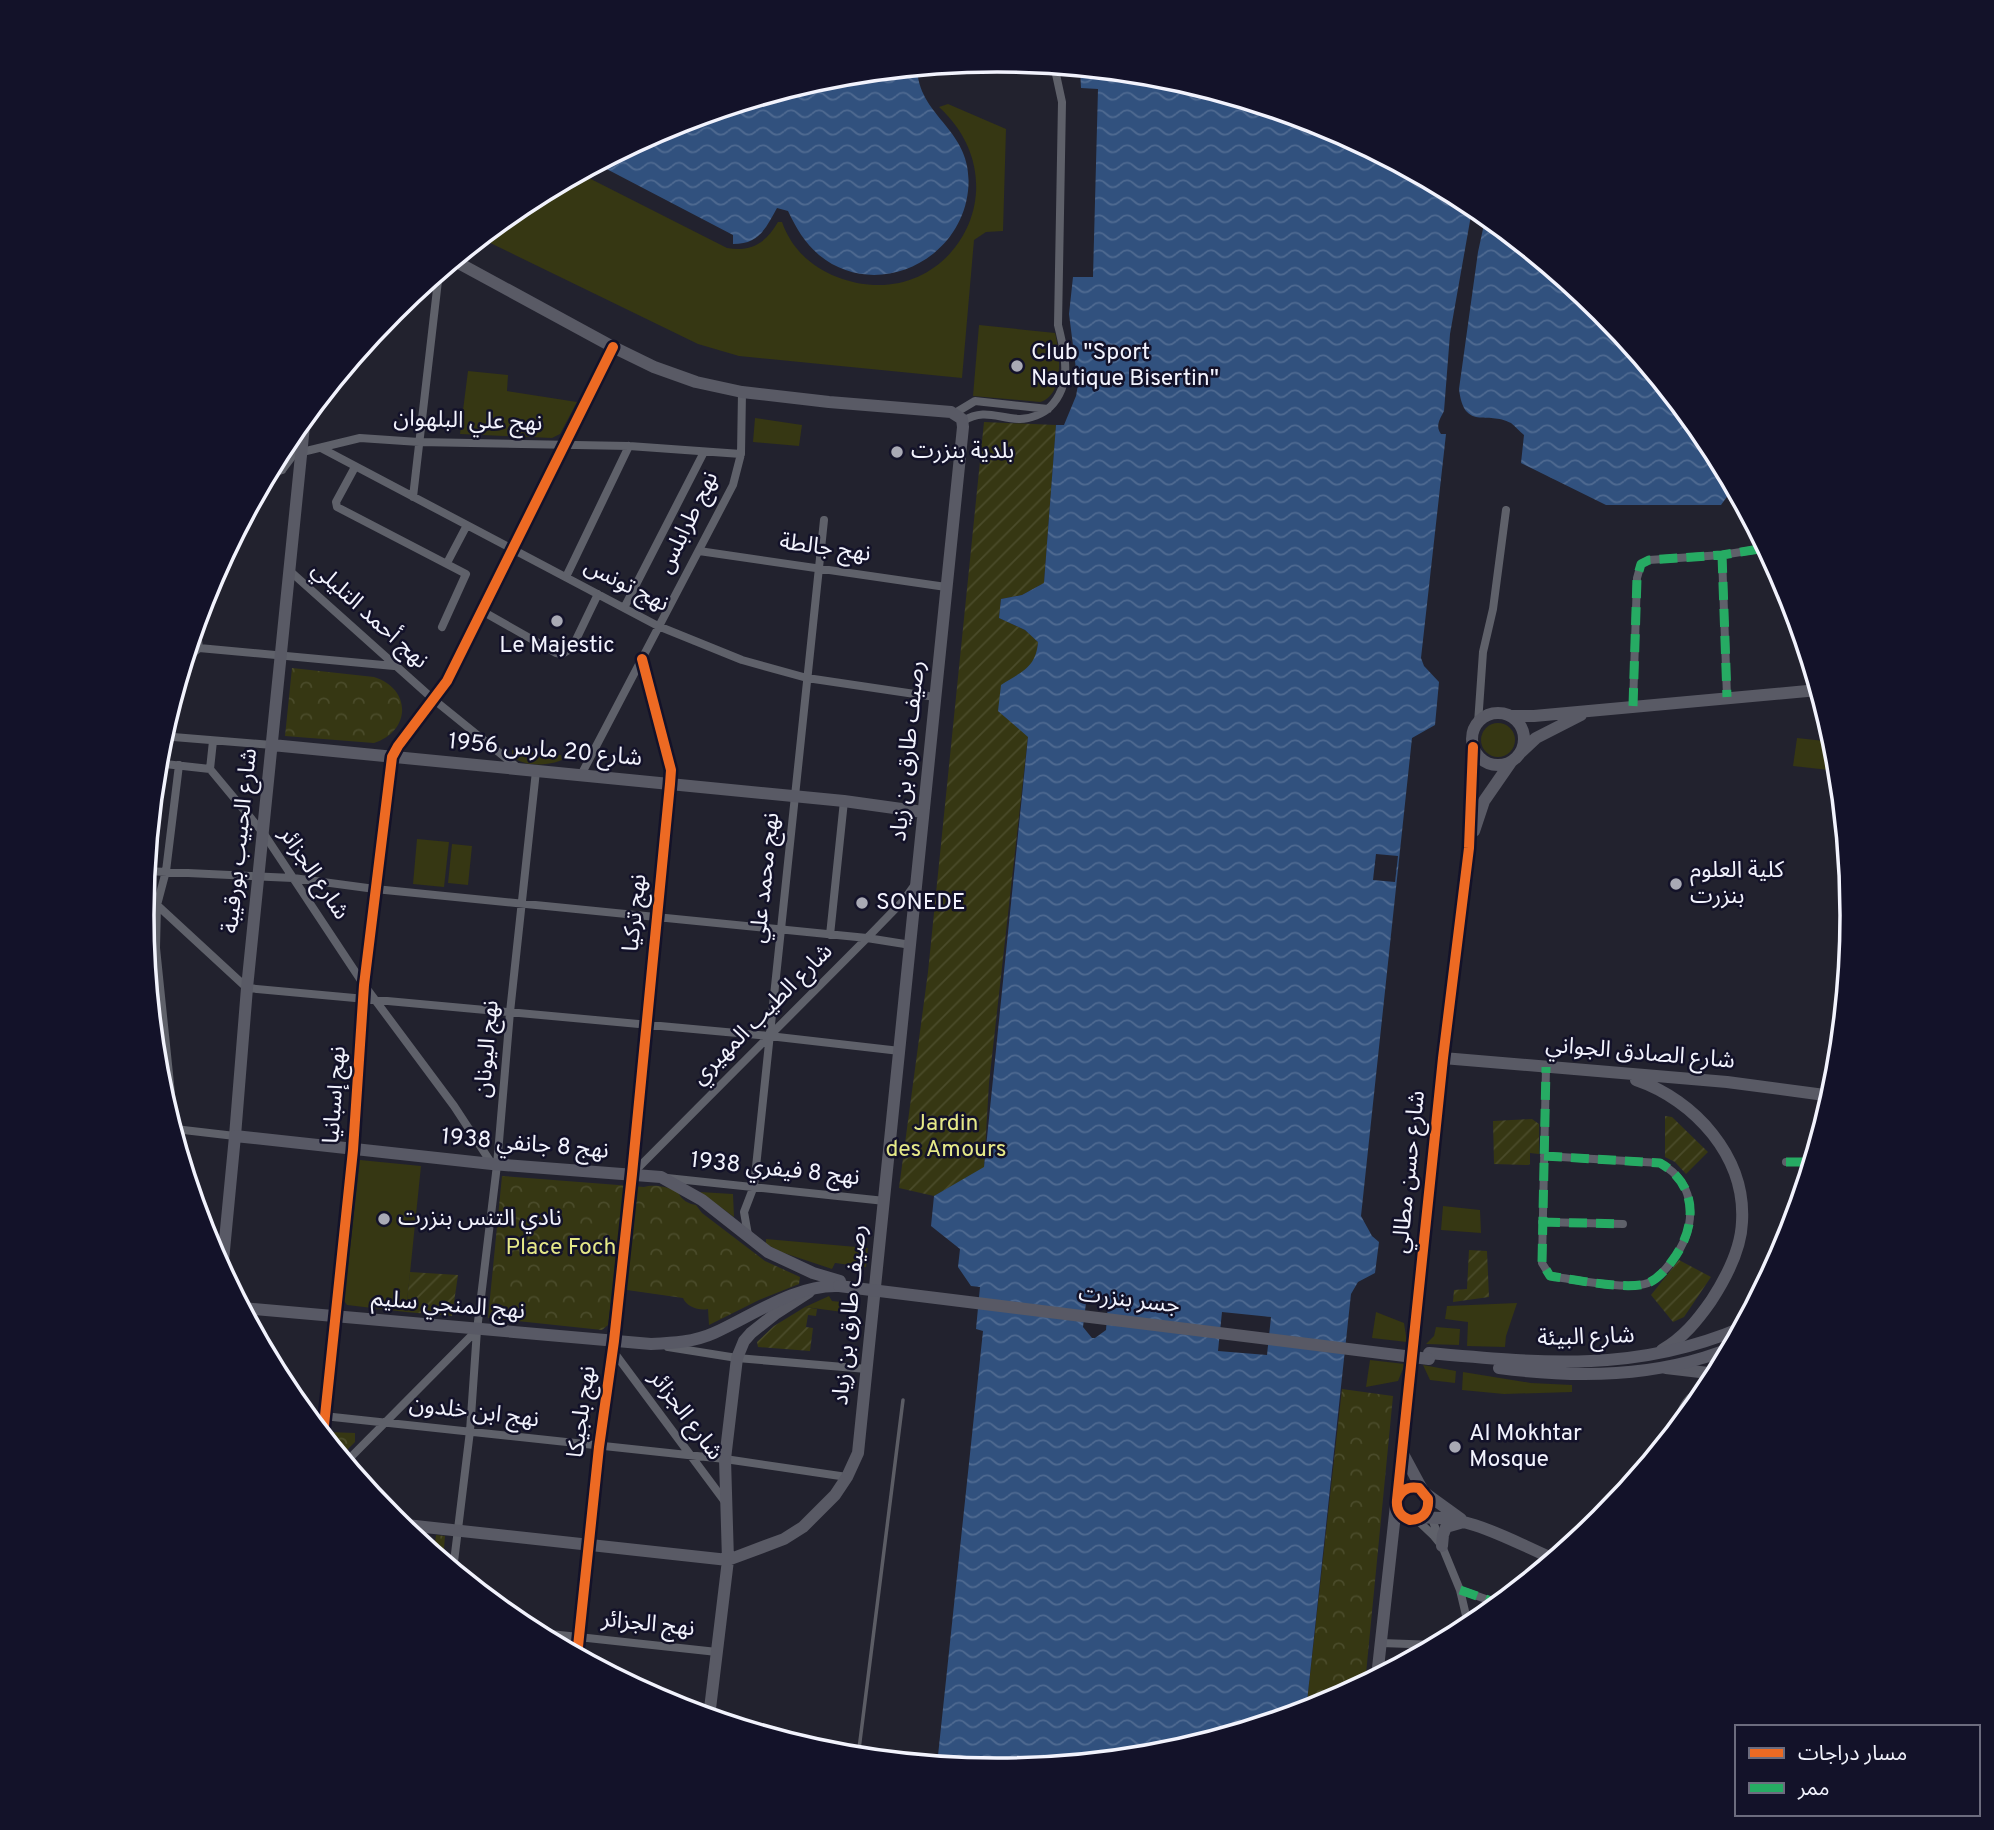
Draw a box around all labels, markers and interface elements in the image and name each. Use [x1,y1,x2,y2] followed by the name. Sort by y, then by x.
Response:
[1031,339,1219,394] place label: Club "Sport Nautique Bisertin"
[1009,358,1025,374] marker: Club "Sport Nautique Bisertin"
[393,405,543,439] street label: نهج علي البلهوان
[911,438,1014,467] place label: بلدية بنزرت
[889,444,905,460] marker: بلدية بنزرت
[652,467,726,579] street label: نهج طرابلس
[777,528,873,570] street label: نهج جالطة
[579,552,673,620] street label: نهج تونس
[304,554,435,676] street label: نهج أحمد التليلي
[549,613,565,629] marker: Le Majestic
[499,632,615,661] place label: Le Majestic
[885,659,933,843] street label: رصيف طارق بن زياد
[447,728,643,774] street label: شارع 20 مارس 1956
[217,747,265,935] street label: شارع الحبيب بورقيبة
[745,811,788,945] street label: نهج محمد علي
[271,821,355,926] street label: شارع الجزائر
[1690,857,1784,912] place label: كلية العلوم بنزرت
[618,873,654,953] street label: نهج تركيا
[1668,876,1684,892] marker: كلية العلوم بنزرت
[876,889,966,918] place label: SONEDE
[854,895,870,911] marker: SONEDE
[686,938,840,1092] street label: شارع الطيب المهيري
[469,999,507,1099] street label: نهج اليونان
[1544,1031,1736,1077] street label: شارع الصادق الجواني
[318,1045,354,1145] street label: نهج إسبانيا
[1387,1089,1433,1255] street label: شارع حسن مطالي
[885,1110,1007,1165] park label: Jardin des Amours
[440,1123,610,1167] street label: نهج 8 جانفي 1938
[689,1147,861,1194] street label: نهج 8 فيفري 1938
[398,1205,562,1234] place label: نادي التنس بنزرت
[376,1211,392,1227] marker: نادي التنس بنزرت
[827,1223,875,1407] street label: رصيف طارق بن زياد
[505,1234,617,1263] park label: Place Foch
[1077,1280,1181,1322] street label: جسر بنزرت
[370,1285,526,1328] street label: نهج المنجي سليم
[1537,1322,1635,1354] street label: شارع البيئة
[562,1364,604,1460] street label: نهج بلجيكا
[641,1364,728,1467] street label: شارع الجزائر
[407,1391,541,1435] street label: نهج ابن خلدون
[1469,1420,1582,1475] place label: Al Mokhtar Mosque
[1447,1439,1463,1455] marker: Al Mokhtar Mosque
[599,1606,696,1644] street label: نهج الجزائر
[1735,1725,1980,1816] legend
[1798,1741,1907,1768] text: مسار دراجات
[1797,1776,1829,1803] text: ممر

